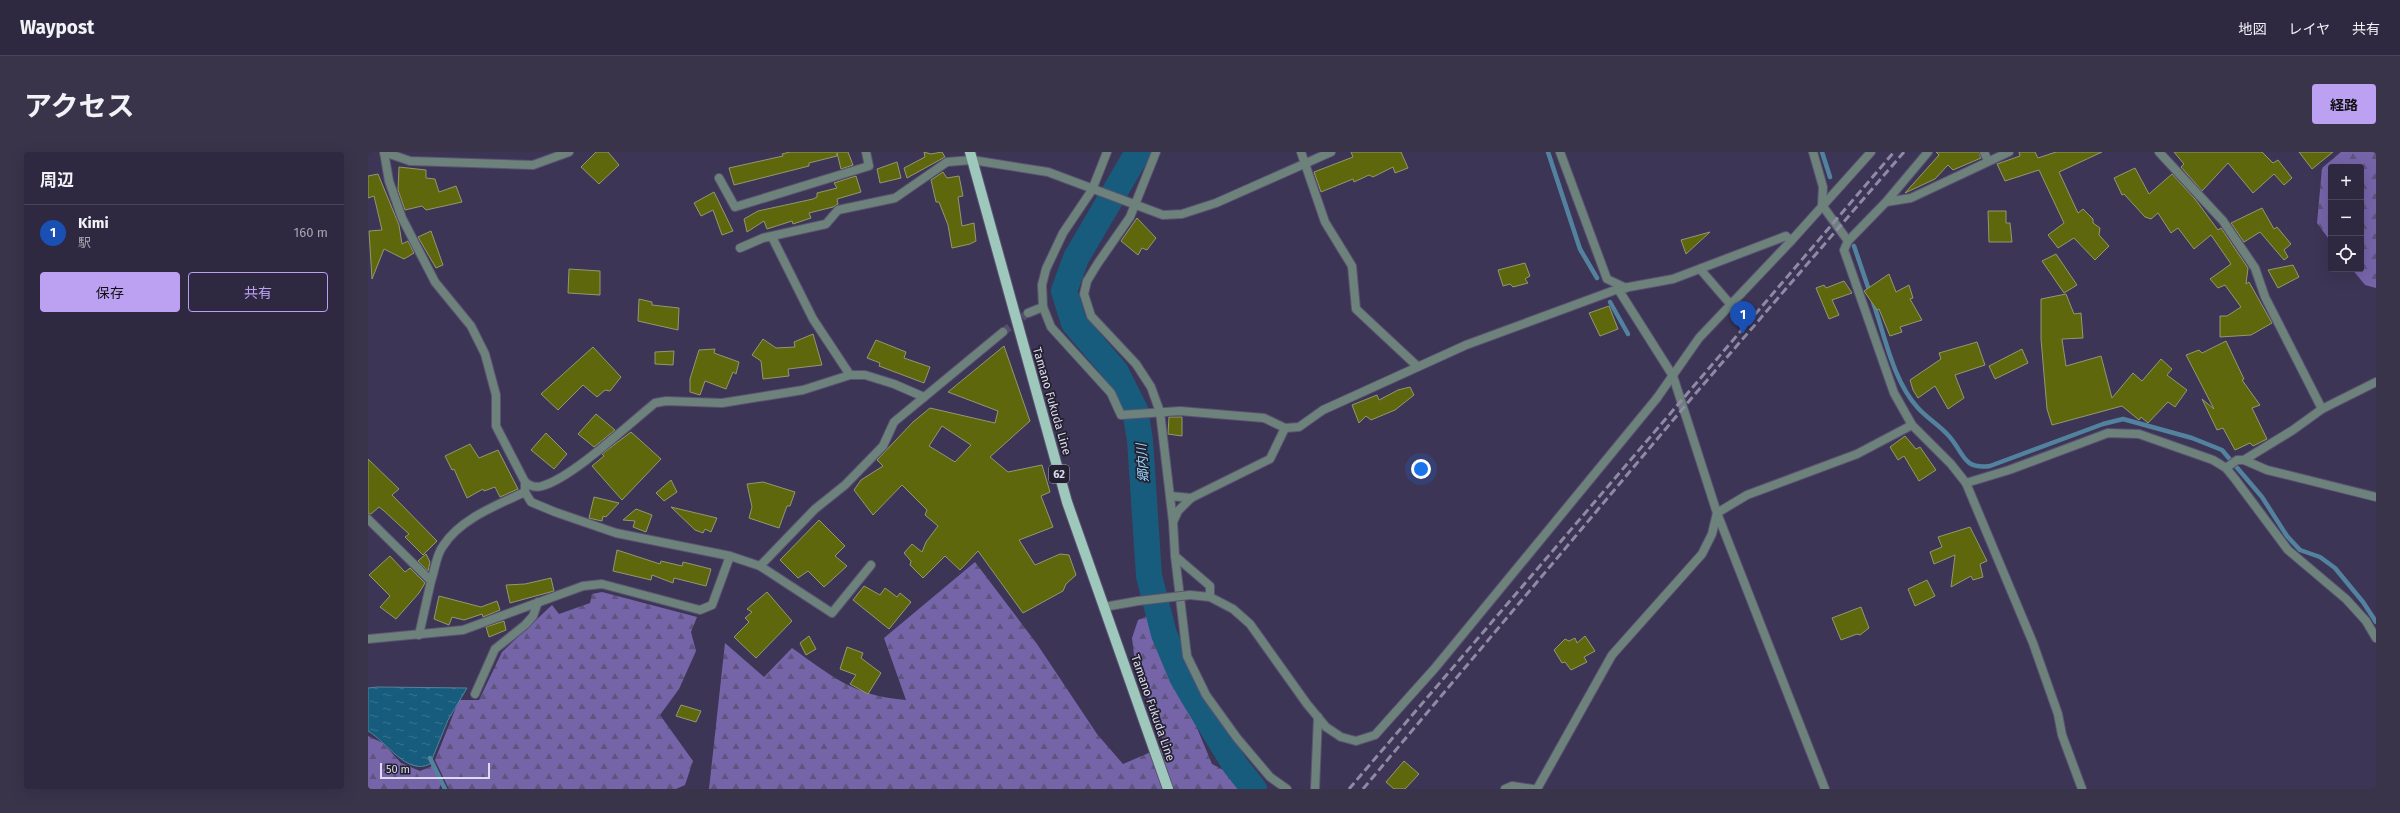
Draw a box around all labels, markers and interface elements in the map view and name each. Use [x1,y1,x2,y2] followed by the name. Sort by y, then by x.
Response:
[20,16,94,39] text: Waypost
[2238,21,2266,38] text: 地図
[2288,21,2330,38] text: レイヤ
[2352,21,2380,38] text: 共有
[2312,84,2376,124] button: 経路
[24,90,135,123] text: アクセス
[2328,164,2364,272] map controls
[2328,164,2364,200] button: +
[40,170,74,191] text: 周辺
[2328,200,2364,236] button: −
[78,214,109,232] text: Kimi
[50,225,56,240] text: 1
[294,225,328,240] text: 160 m
[78,235,91,250] text: 駅
[2328,236,2364,272] button: locate
[40,272,180,312] button: 保存
[188,272,328,312] button: 共有
[1730,301,1756,334] pin: 1
[1030,345,1074,457] street label: Tamano Fukuda Line
[1134,441,1151,483] water label: 郷内川
[1411,459,1431,479] your location
[1049,465,1069,483] road number: 62
[1128,653,1178,763] street label: Tamano Fukuda Line
[380,761,490,780] scale bar
[386,763,410,776] text: 50 m

